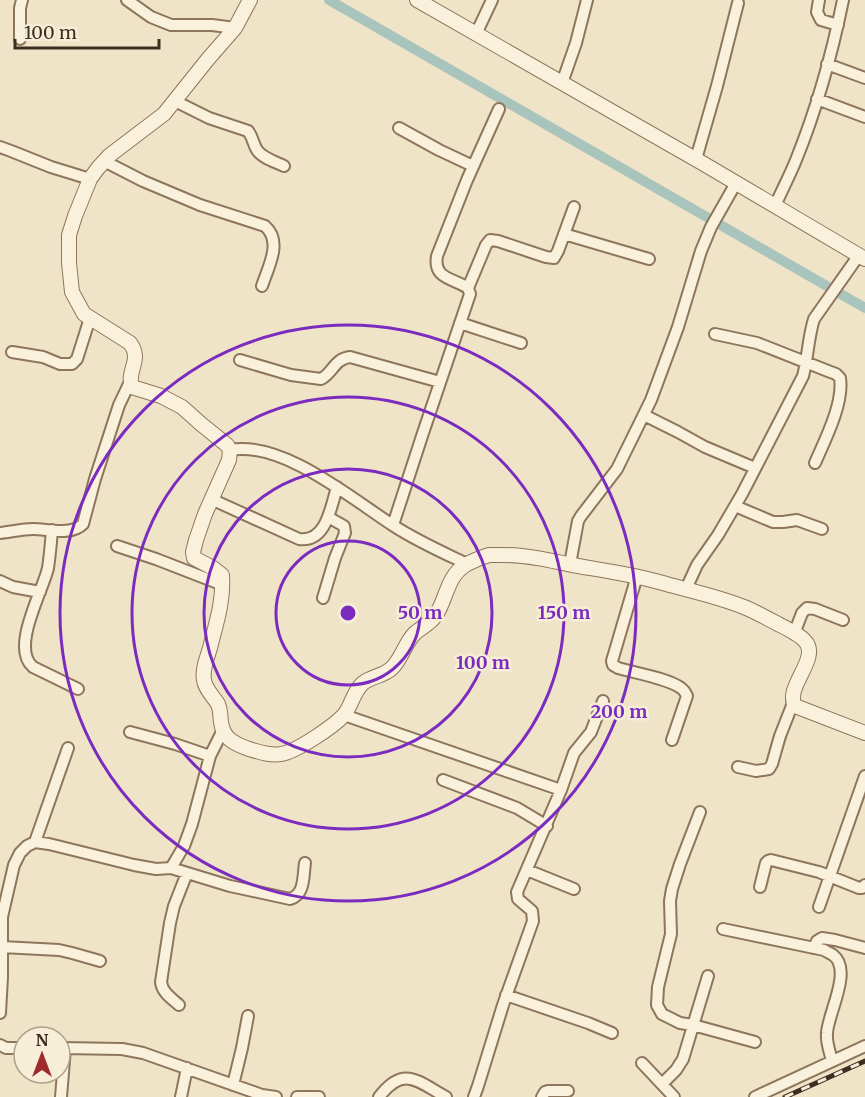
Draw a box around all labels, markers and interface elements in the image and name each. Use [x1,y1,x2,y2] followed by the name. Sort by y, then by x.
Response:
[15,12,159,50] scale bar
[24,21,77,44] text: 100 m
[398,601,442,624] text: 50 m
[538,601,590,624] text: 150 m
[338,603,358,623] centre of rings
[456,651,510,674] text: 100 m
[591,700,647,723] text: 200 m
[12,1025,72,1085] north arrow
[36,1030,49,1050] text: N

